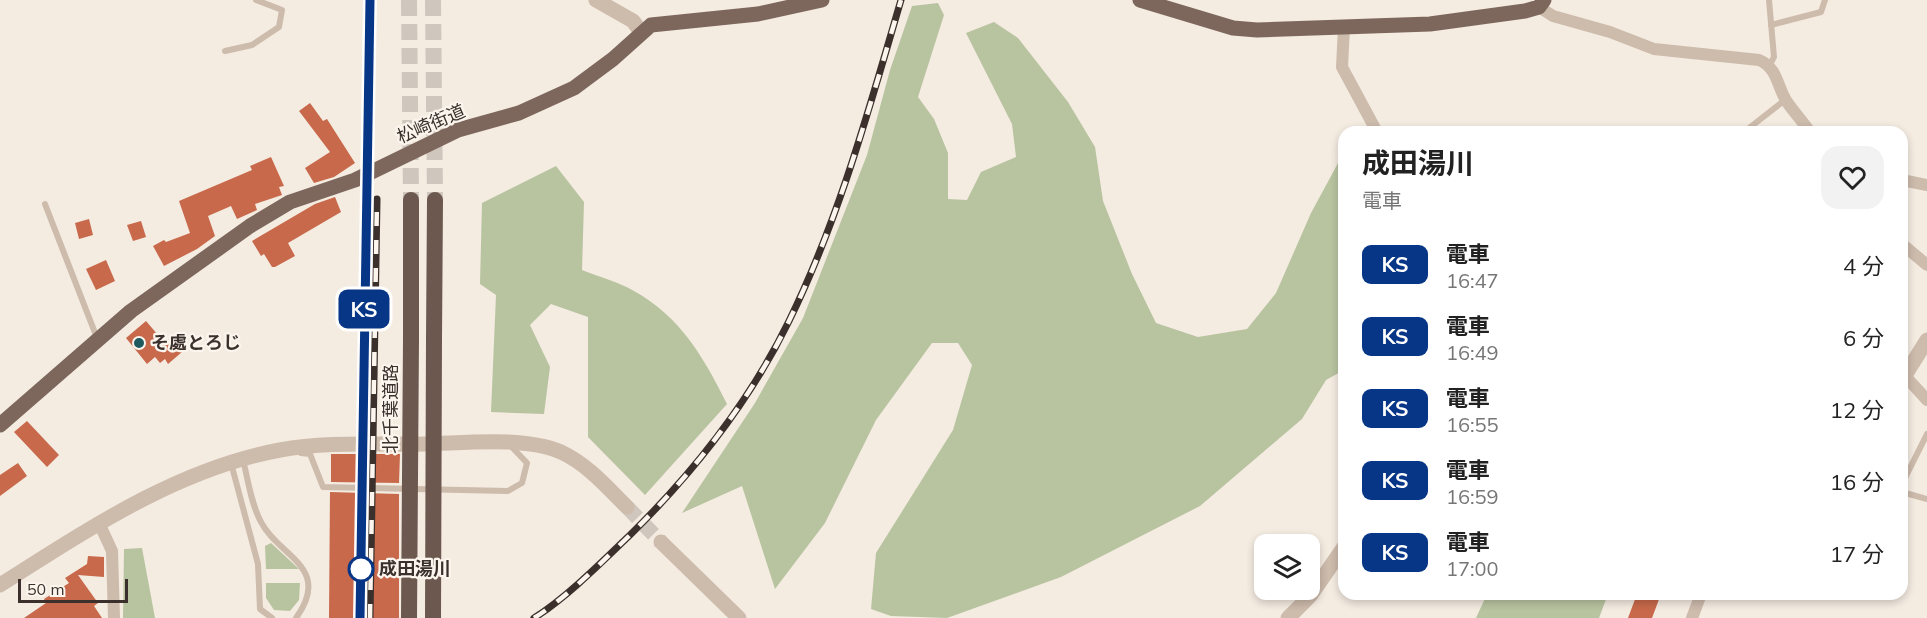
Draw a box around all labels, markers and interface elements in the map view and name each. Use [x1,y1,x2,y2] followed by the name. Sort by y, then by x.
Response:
[393,99,468,148] street label: 松崎街道
[1362,145,1474,180] text: 成田湯川
[1821,146,1884,209] button: heart
[1362,188,1402,213] text: 電車
[1446,240,1490,268] text: 電車
[1381,251,1409,277] text: KS
[1843,252,1884,280] text: 4 分
[1446,268,1499,293] text: 16:47
[337,290,391,328] line badge: KS
[350,296,378,322] text: KS
[1446,312,1490,340] text: 電車
[1381,323,1409,349] text: KS
[1843,324,1884,352] text: 6 分
[151,331,241,354] place label: そ處とろじ
[132,336,146,350] marker: そ處とろじ
[1446,340,1499,365] text: 16:49
[379,364,402,454] street label: 北千葉道路
[1446,384,1490,412] text: 電車
[1381,395,1409,421] text: KS
[1830,396,1884,424] text: 12 分
[1446,412,1499,437] text: 16:55
[1446,456,1490,484] text: 電車
[1381,467,1409,493] text: KS
[1830,468,1884,496] text: 16 分
[1446,484,1499,509] text: 16:59
[1446,528,1490,556] text: 電車
[1254,534,1320,600] map controls
[1254,534,1320,600] button: layers
[1381,539,1409,565] text: KS
[1830,540,1884,568] text: 17 分
[348,556,374,582] marker: 成田湯川
[1446,556,1499,581] text: 17:00
[379,557,451,580] place label: 成田湯川
[18,576,128,604] scale bar
[27,579,64,599] text: 50 m

